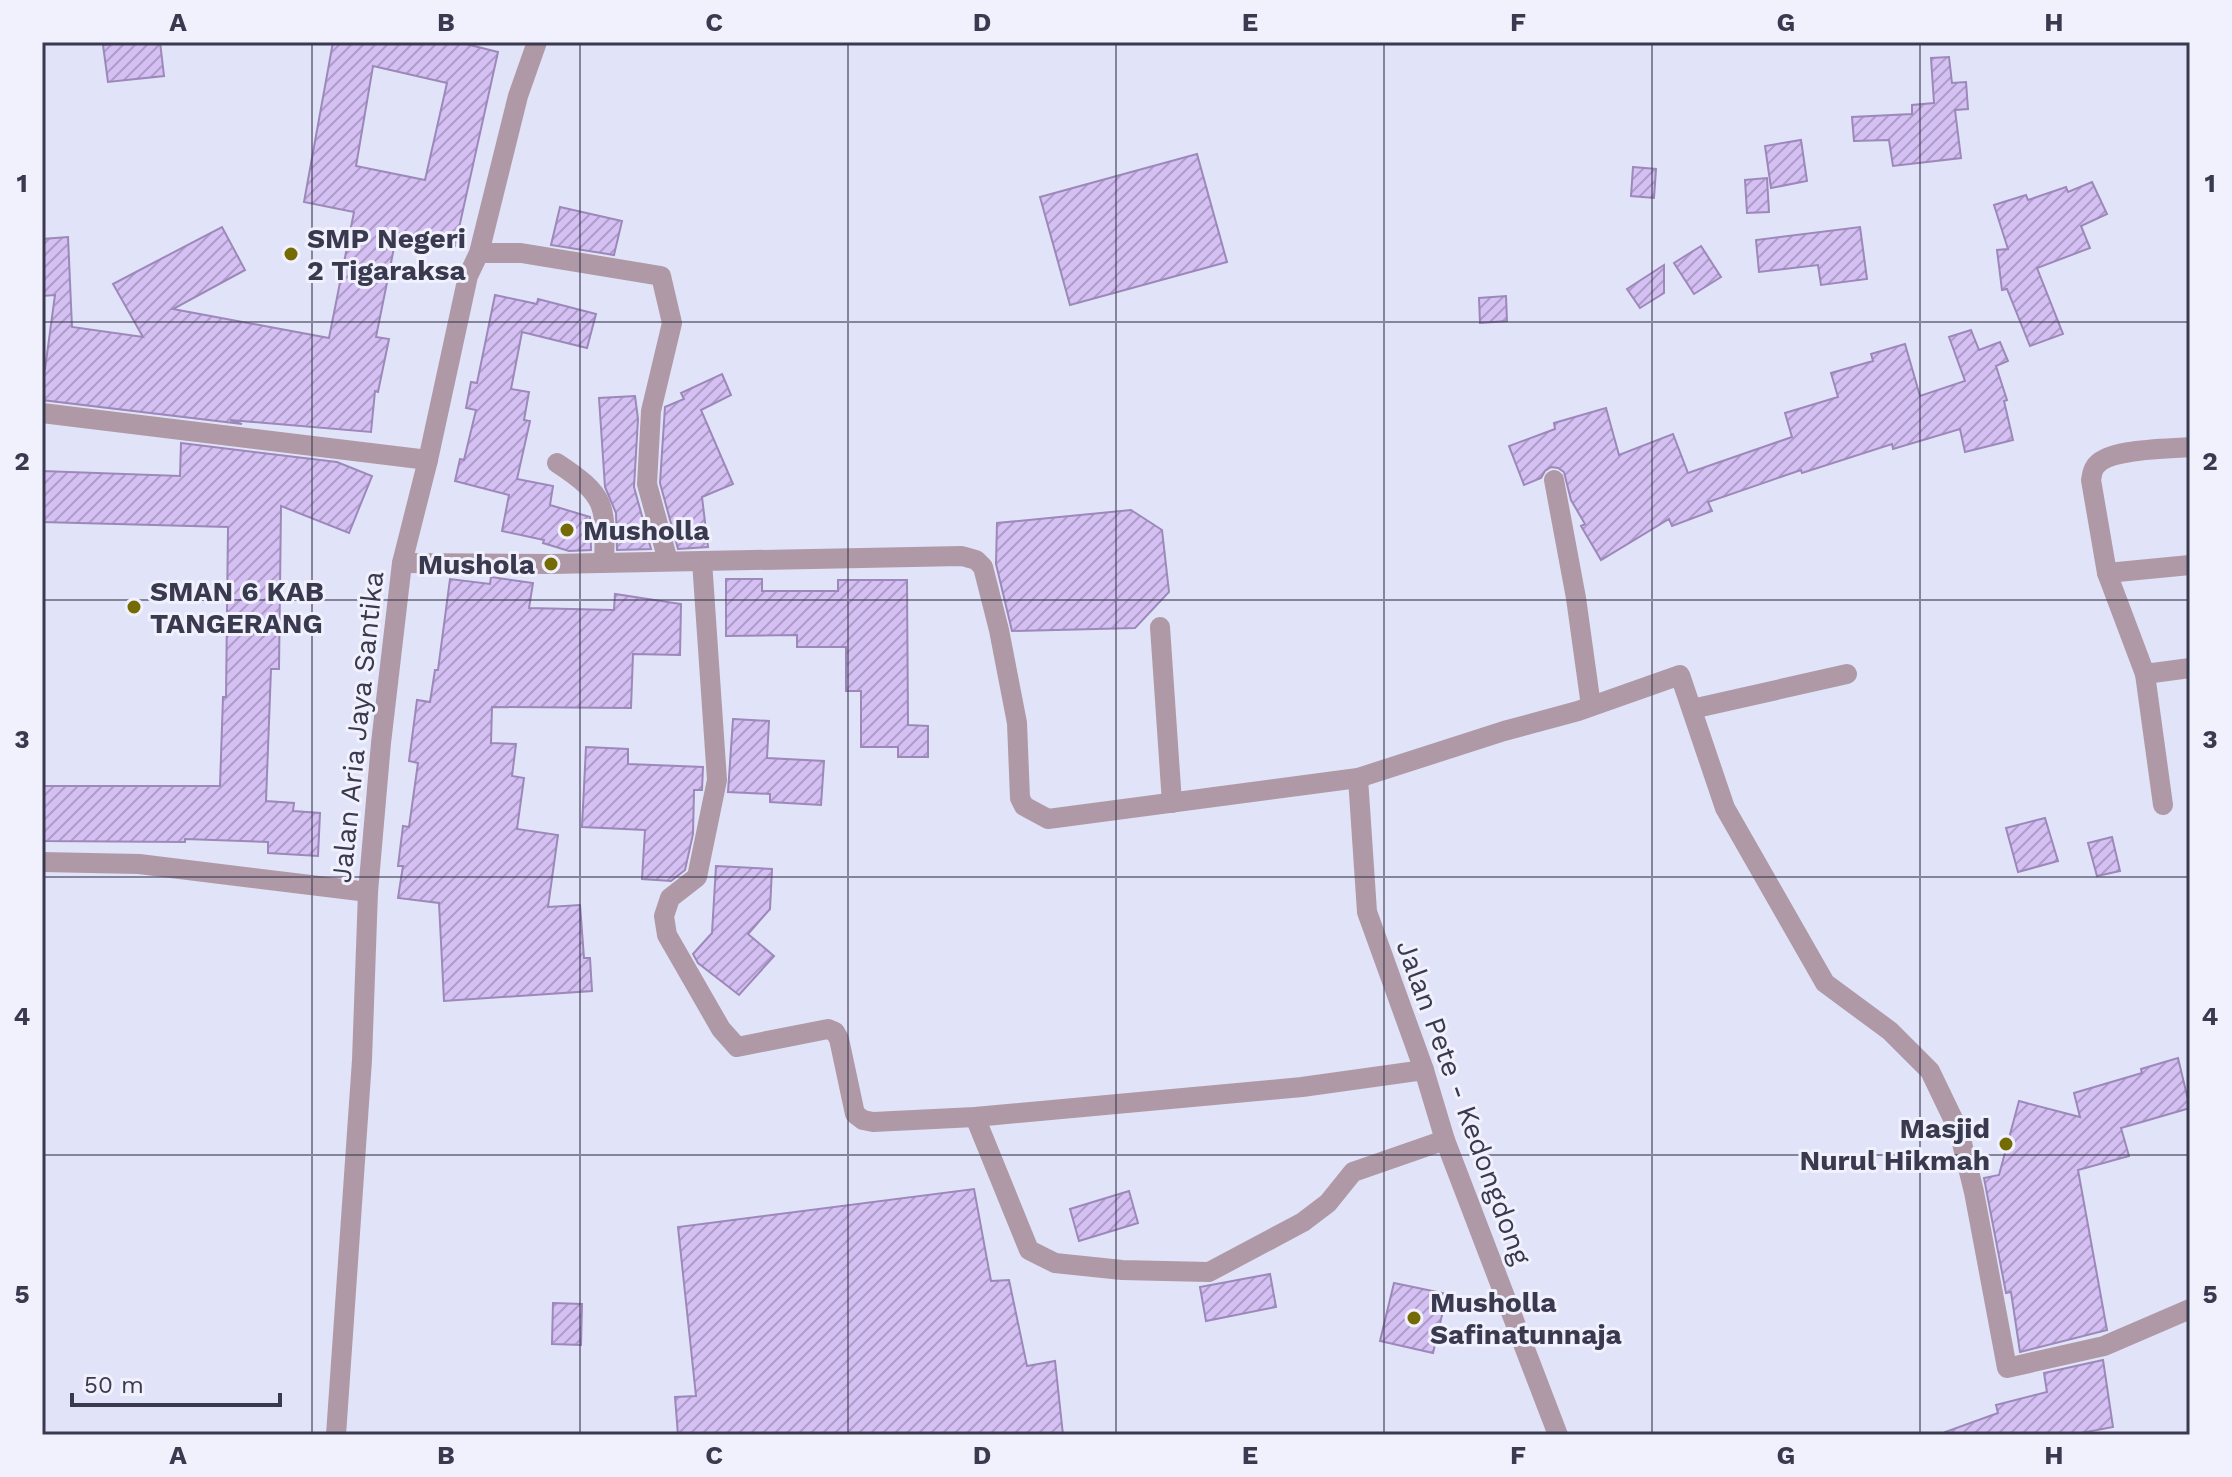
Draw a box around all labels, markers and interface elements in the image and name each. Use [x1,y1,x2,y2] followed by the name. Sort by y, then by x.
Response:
[169,7,187,37] text: A
[437,7,455,37] text: B
[705,7,723,37] text: C
[973,7,991,37] text: D
[1242,7,1258,37] text: E
[1510,7,1526,37] text: F
[1777,7,1795,37] text: G
[2044,7,2064,37] text: H
[16,168,28,198] text: 1
[2204,168,2216,198] text: 1
[307,222,466,287] place label: SMP Negeri 2 Tigaraksa
[282,245,300,263] marker: SMP Negeri 2 Tigaraksa
[14,446,30,476] text: 2
[2202,446,2218,476] text: 2
[583,514,710,547] place label: Musholla
[558,521,576,539] marker: Musholla
[418,548,536,581] place label: Mushola
[542,555,560,573] marker: Mushola
[325,569,390,885] street label: Jalan Aria Jaya Santika
[150,575,324,640] place label: SMAN 6 KAB TANGERANG
[125,598,143,616] marker: SMAN 6 KAB TANGERANG
[14,724,30,754] text: 3
[2202,724,2218,754] text: 3
[1389,935,1538,1269] street label: Jalan Pete - Kedongdong
[14,1001,31,1031] text: 4
[2202,1001,2219,1031] text: 4
[1800,1112,1990,1177] place label: Masjid Nurul Hikmah
[1997,1135,2015,1153] marker: Masjid Nurul Hikmah
[14,1279,30,1309] text: 5
[2202,1279,2218,1309] text: 5
[1430,1286,1623,1351] place label: Musholla Safinatunnaja
[1405,1309,1423,1327] marker: Musholla Safinatunnaja
[72,1357,280,1407] scale bar
[84,1371,144,1399] text: 50 m
[169,1440,187,1470] text: A
[437,1440,455,1470] text: B
[705,1440,723,1470] text: C
[973,1440,991,1470] text: D
[1242,1440,1258,1470] text: E
[1510,1440,1526,1470] text: F
[1777,1440,1795,1470] text: G
[2044,1440,2064,1470] text: H

